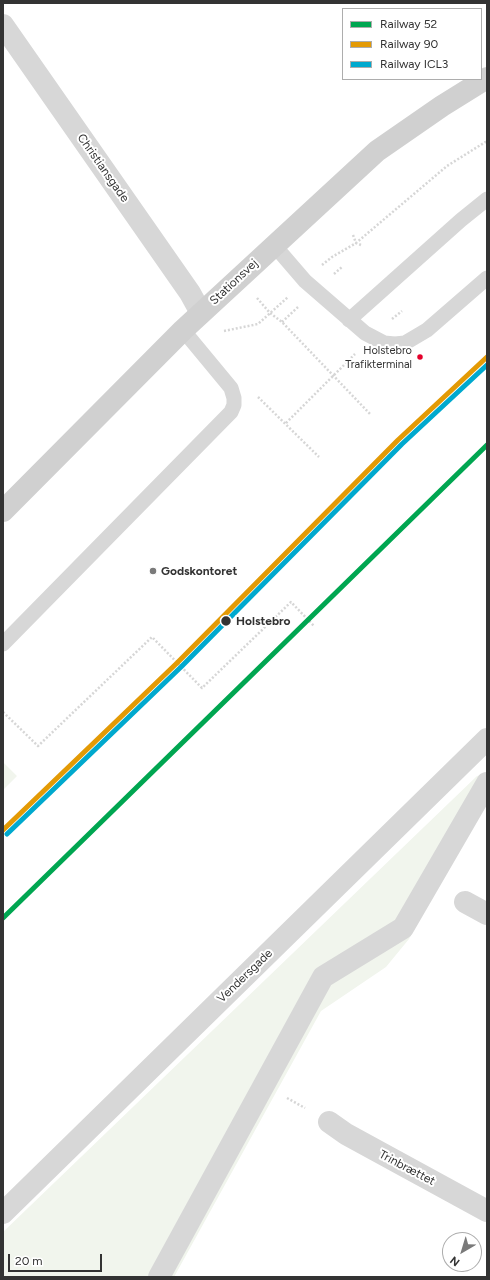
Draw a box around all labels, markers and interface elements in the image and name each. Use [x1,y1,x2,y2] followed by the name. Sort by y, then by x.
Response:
[342,8,482,80] legend
[380,17,437,31] text: Railway 52
[380,37,438,51] text: Railway 90
[380,57,448,71] text: Railway ICL3
[74,131,132,205] street label: Christiansgade
[207,256,261,308] street label: Stationsvej
[345,344,412,370] place label: Holstebro Trafikterminal
[415,352,425,362] marker: Holstebro Trafikterminal
[161,564,237,578] place label: Godskontoret
[148,566,158,576] marker: Godskontoret
[219,614,233,628] marker: Holstebro
[236,614,291,628] place label: Holstebro
[214,946,276,1006] street label: Vendersgade
[377,1147,437,1189] street label: Trinbrættet
[442,1232,482,1272] north arrow
[10,1246,104,1272] scale bar
[448,1253,462,1269] text: N
[15,1254,43,1268] text: 20 m

